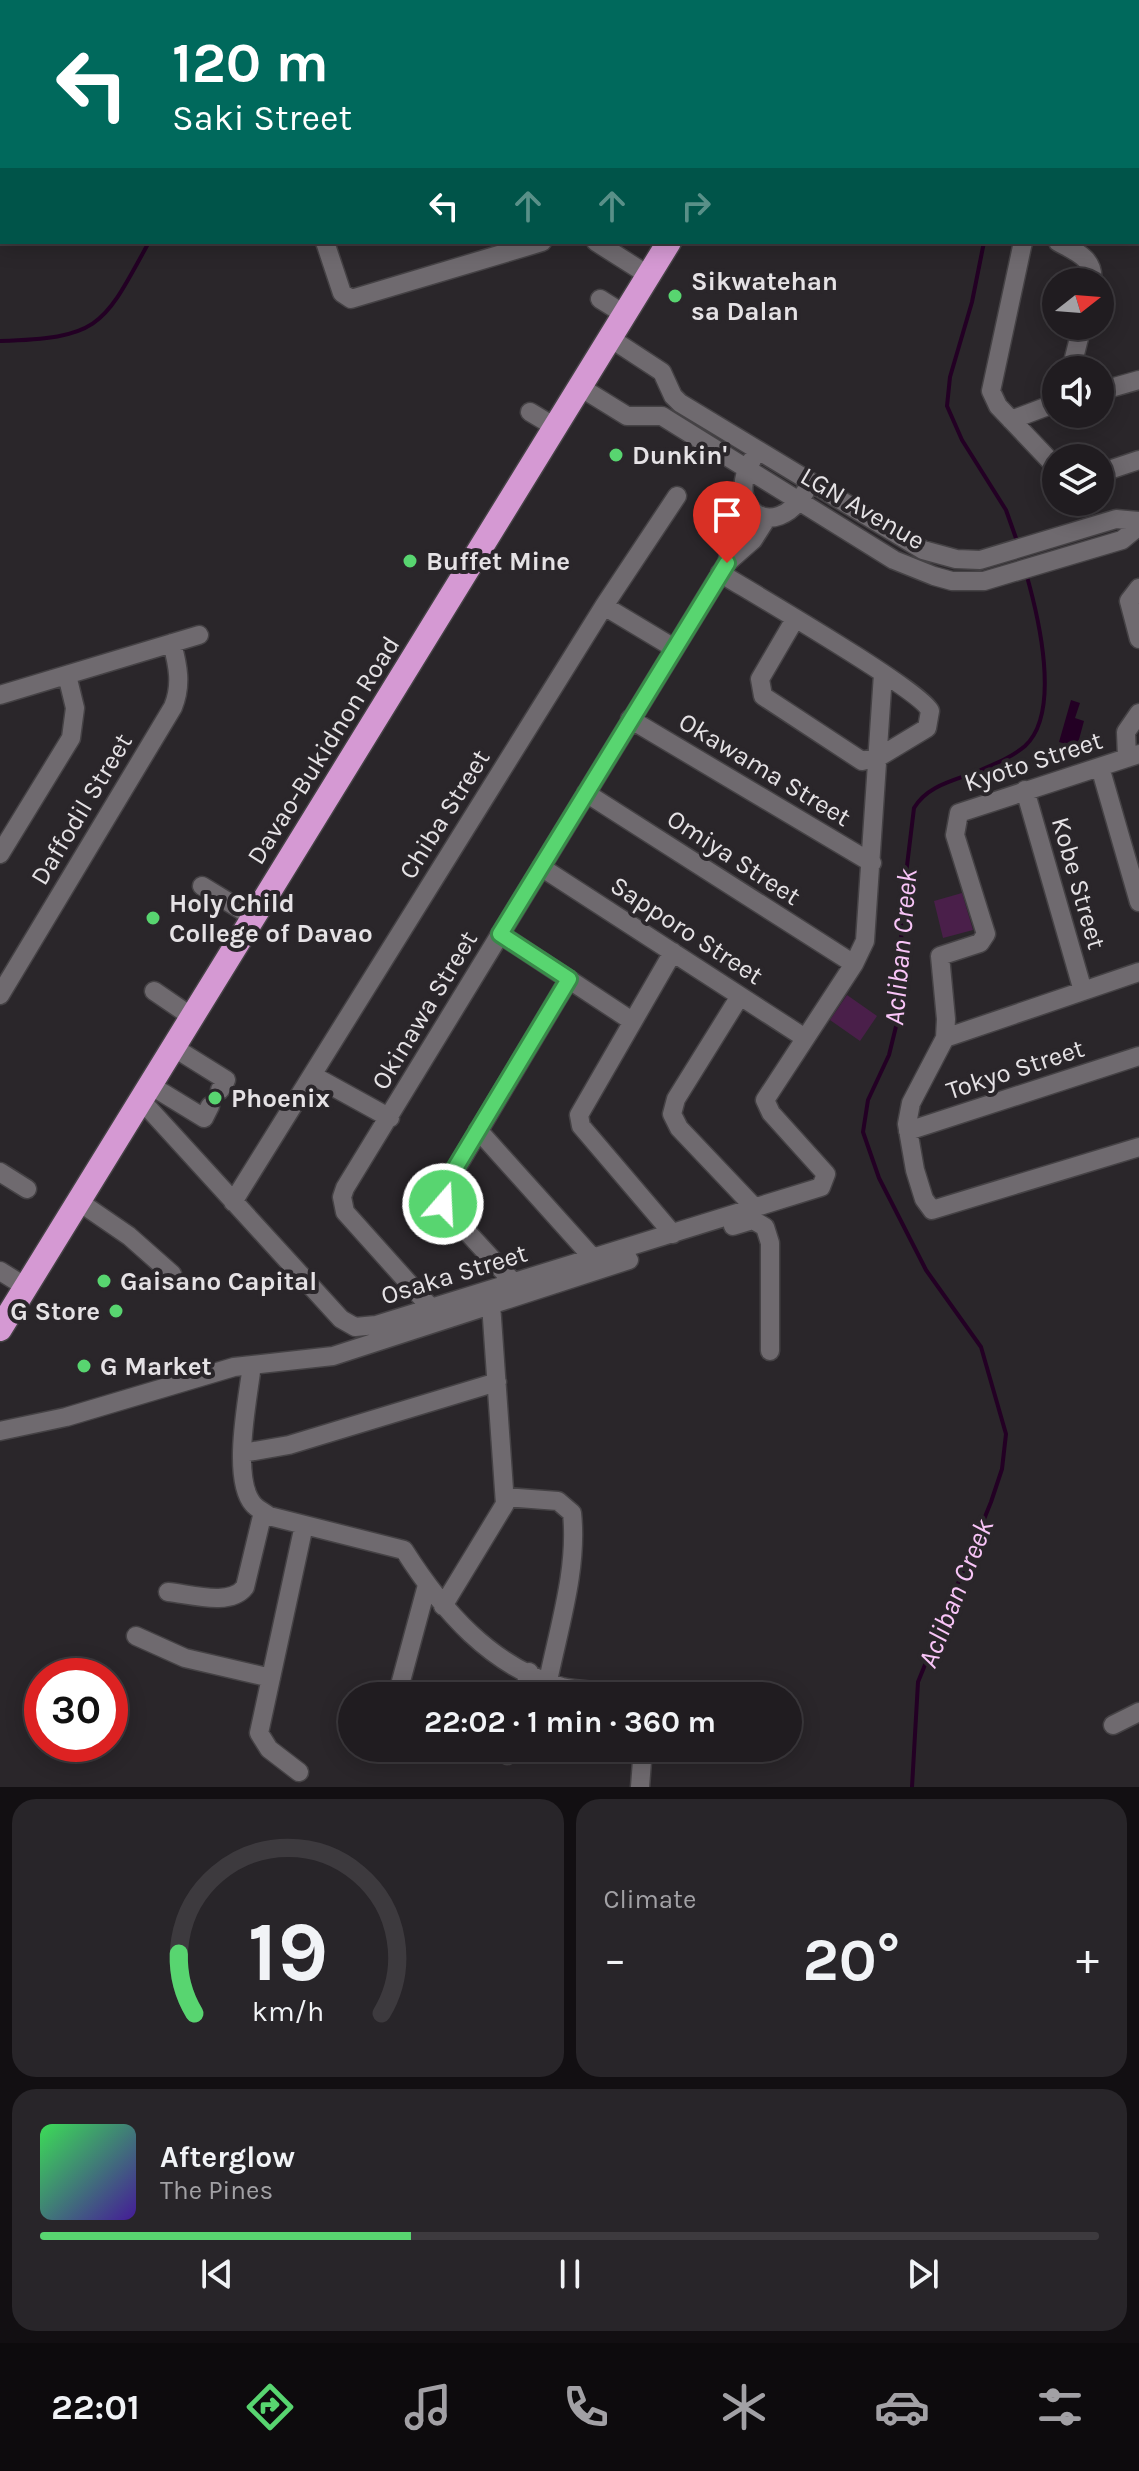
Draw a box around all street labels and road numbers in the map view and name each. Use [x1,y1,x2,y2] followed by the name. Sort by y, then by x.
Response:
[795,460,930,556] street label: LGN Avenue
[240,630,406,870] street label: Davao-Bukidnon Road
[673,706,857,833] street label: Okawama Street
[960,724,1106,798] street label: Kyoto Street
[24,728,139,891] street label: Daffodil Street
[392,744,497,885] street label: Chiba Street
[661,803,806,912] street label: Omiya Street
[1045,813,1112,953] street label: Kobe Street
[605,870,769,991] street label: Sapporo Street
[365,925,484,1095] street label: Okinawa Street
[942,1033,1088,1106] street label: Tokyo Street
[377,1237,531,1311] street label: Osaka Street

